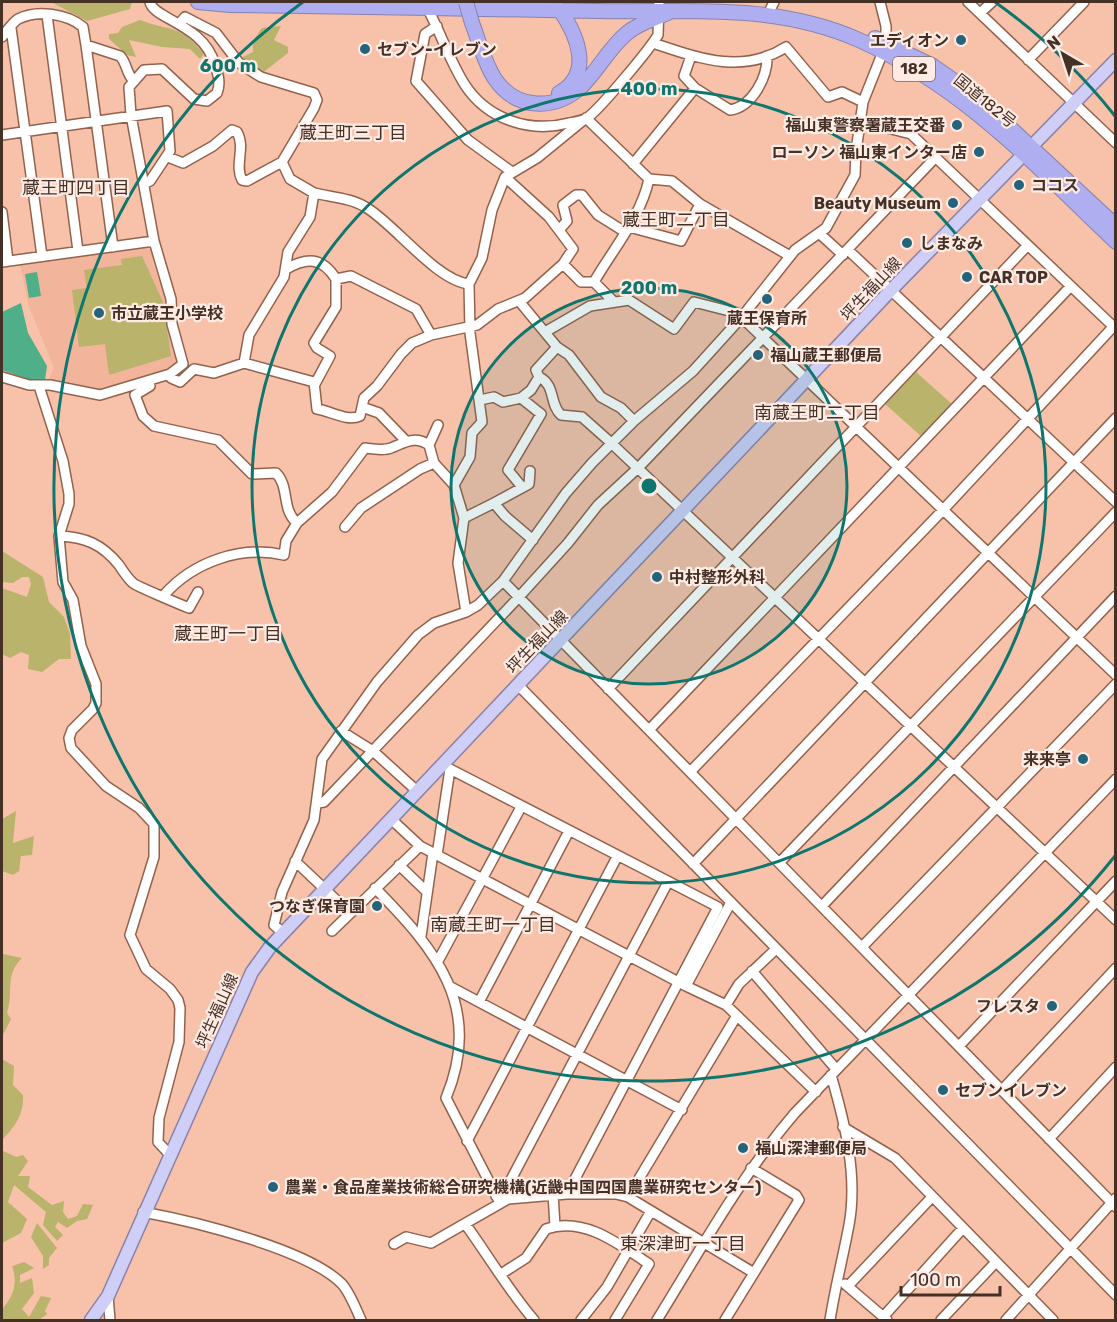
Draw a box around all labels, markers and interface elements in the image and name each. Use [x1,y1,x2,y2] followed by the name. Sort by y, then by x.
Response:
[1033,24,1093,84] north arrow
[870,31,949,50] place label: エディオン
[1043,32,1064,54] text: N
[954,33,968,47] marker: エディオン
[377,40,497,59] place label: セブン-イレブン
[358,42,372,56] marker: セブン-イレブン
[200,55,256,77] text: 600 m
[893,57,935,81] road number: 182
[950,70,1020,132] street label: 国道182号
[620,78,678,100] text: 400 m
[785,116,945,135] place label: 福山東警察署蔵王交番
[950,118,964,132] marker: 福山東警察署蔵王交番
[299,122,407,144] district label: 蔵王町三丁目
[772,143,967,162] place label: ローソン 福山東インター店
[972,145,986,159] marker: ローソン 福山東インター店
[1031,176,1079,195] place label: ココス
[22,177,130,199] district label: 蔵王町四丁目
[1012,178,1026,192] marker: ココス
[814,194,941,213] place label: Beauty Museum
[946,196,960,210] marker: Beauty Museum
[622,209,730,231] district label: 蔵王町二丁目
[919,234,983,253] place label: しまなみ
[900,236,914,250] marker: しまなみ
[837,253,905,325] street label: 坪生福山線
[979,268,1048,287] place label: CAR TOP
[960,270,974,284] marker: CAR TOP
[621,277,677,299] text: 200 m
[760,292,774,306] marker: 蔵王保育所
[111,304,223,323] place label: 市立蔵王小学校
[92,306,106,320] marker: 市立蔵王小学校
[727,309,807,328] place label: 蔵王保育所
[770,346,882,365] place label: 福山蔵王郵便局
[751,348,765,362] marker: 福山蔵王郵便局
[754,402,880,424] district label: 南蔵王町二丁目
[639,476,659,496] centre of rings
[669,568,765,587] place label: 中村整形外科
[650,570,664,584] marker: 中村整形外科
[502,607,572,677] street label: 坪生福山線
[174,623,282,645] district label: 蔵王町一丁目
[1023,750,1071,769] place label: 来来亭
[1076,752,1090,766] marker: 来来亭
[269,897,365,916] place label: つなぎ保育園
[370,899,384,913] marker: つなぎ保育園
[430,914,556,936] district label: 南蔵王町一丁目
[192,971,242,1051] street label: 坪生福山線
[976,997,1040,1016] place label: フレスタ
[1045,999,1059,1013] marker: フレスタ
[955,1081,1067,1100] place label: セブンイレブン
[936,1083,950,1097] marker: セブンイレブン
[755,1139,867,1158] place label: 福山深津郵便局
[736,1141,750,1155] marker: 福山深津郵便局
[285,1178,761,1197] place label: 農業・食品産業技術総合研究機構(近畿中国四国農業研究センター)
[266,1180,280,1194] marker: 農業・食品産業技術総合研究機構(近畿中国四国農業研究センター)
[620,1233,746,1255] district label: 東深津町一丁目
[901,1259,1000,1297] scale bar
[910,1269,961,1291] text: 100 m

